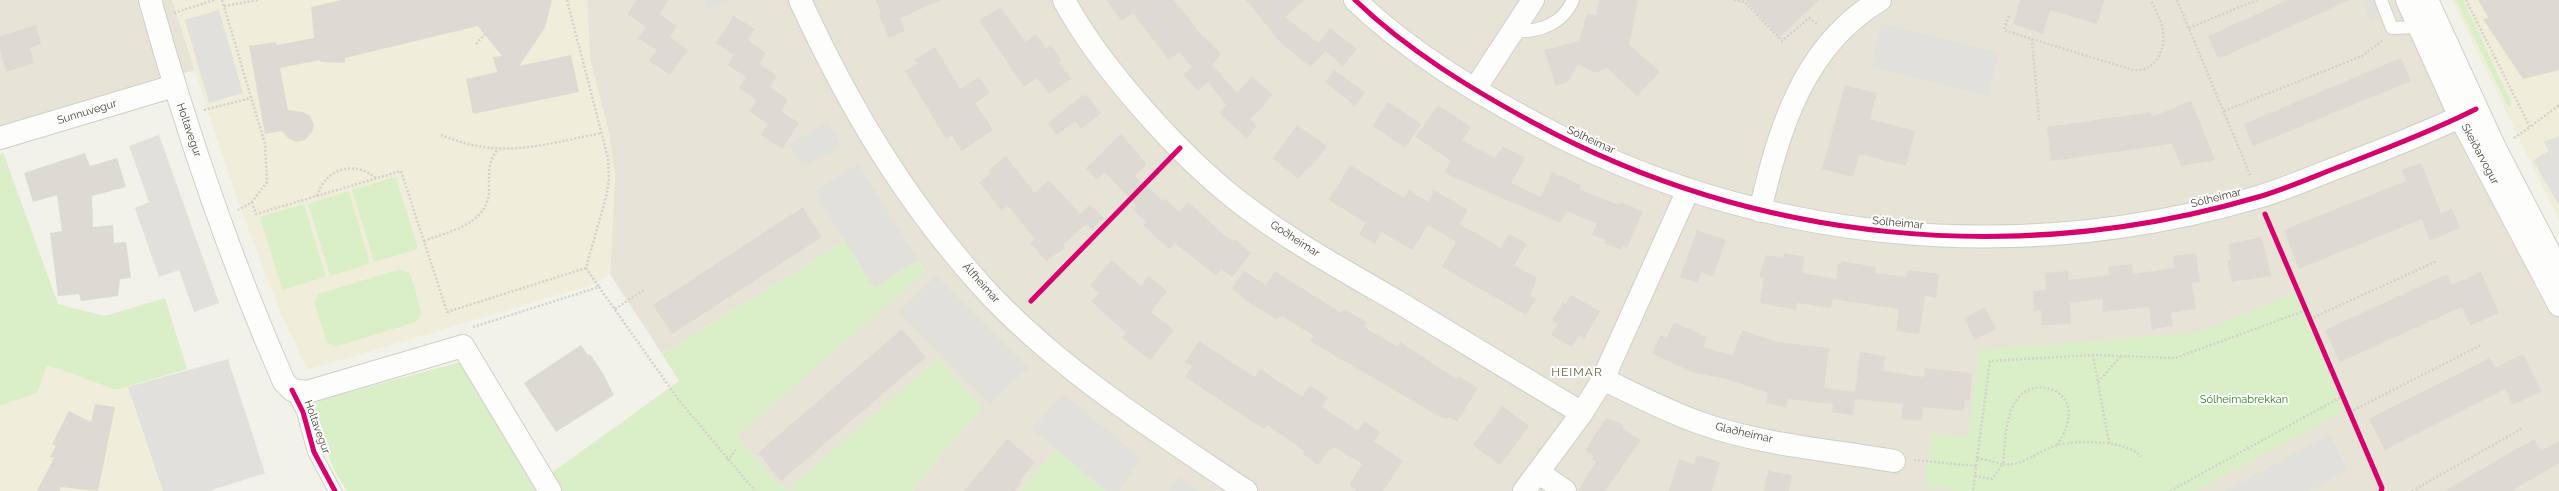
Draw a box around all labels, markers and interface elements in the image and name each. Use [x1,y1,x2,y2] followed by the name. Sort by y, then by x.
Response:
[55,97,119,127] street label: Sunnuvegur
[174,101,204,159] street label: Holtavegur
[2458,121,2502,187] street label: Skeiðarvogur
[1565,123,1617,157] street label: Sólheimar
[2189,185,2243,211] street label: Sólheimar
[1872,214,1924,232] street label: Sólheimar
[1268,218,1322,260] street label: Goðheimar
[960,260,1002,306] street label: Álfheimar
[1551,365,1603,379] district label: HEIMAR
[2200,393,2288,407] park label: Sólheimabrekkan
[301,398,333,456] street label: Holtavegur
[1714,420,1774,446] street label: Glaðheimar

